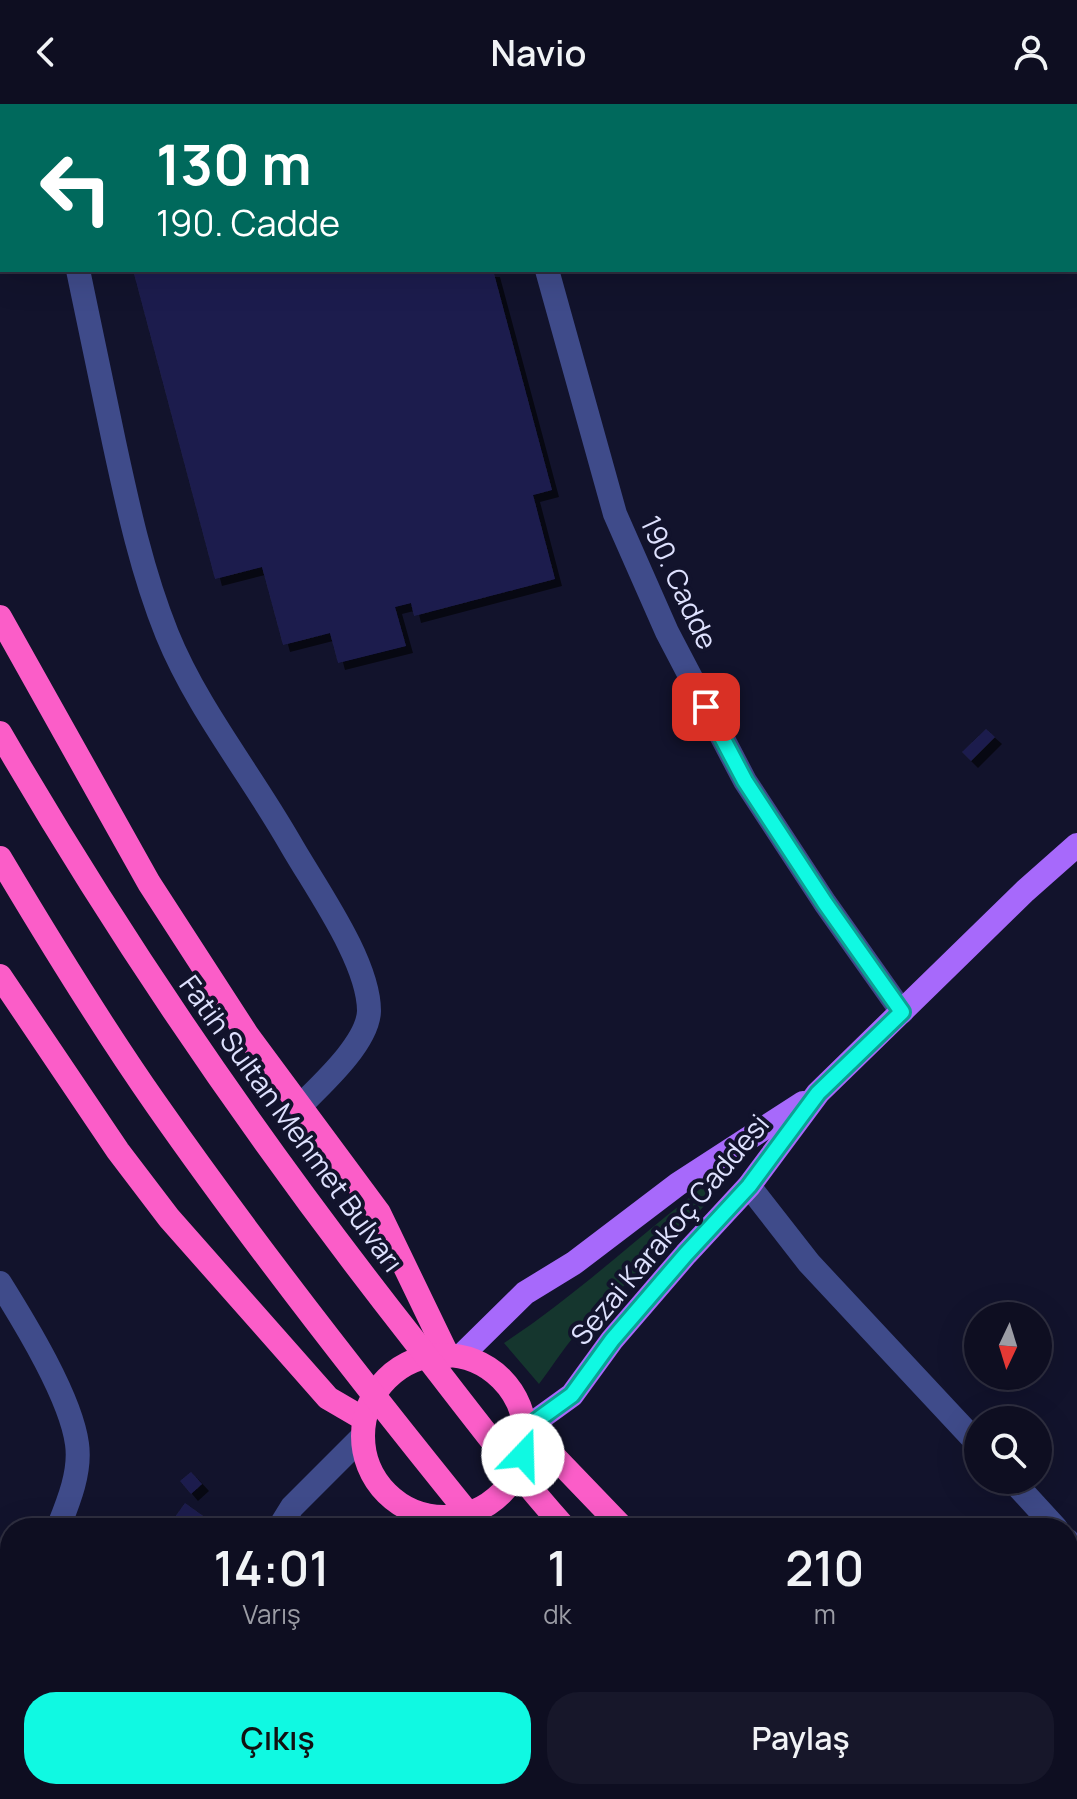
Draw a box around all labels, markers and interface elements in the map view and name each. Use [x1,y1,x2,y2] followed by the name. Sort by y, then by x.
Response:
[490,28,587,77] text: Navio
[24,30,68,74] icon: back
[1009,30,1053,74] icon: person
[156,125,312,202] text: 130 m
[24,136,128,240] icon: left
[156,198,340,247] text: 190. Cadde
[633,509,727,655] street label: 190. Cadde
[672,673,740,741] pin
[684,685,728,729] icon: arrive
[171,967,413,1279] street label: Fatih Sultan Mehmet Bulvarı
[561,1106,777,1352] street label: Sezai Karakoç Caddesi
[964,1302,1052,1390] north arrow
[964,1302,1052,1494] map controls
[964,1406,1052,1494] button: search
[481,1413,565,1497] position arrow
[214,1535,330,1600] text: 14:01
[547,1535,568,1600] text: 1
[785,1535,864,1600] text: 210
[243,1596,301,1632] text: Varış
[543,1596,572,1632] text: dk
[814,1596,836,1632] text: m
[24,1692,531,1784] button: Çıkış
[547,1692,1054,1784] button: Paylaş

